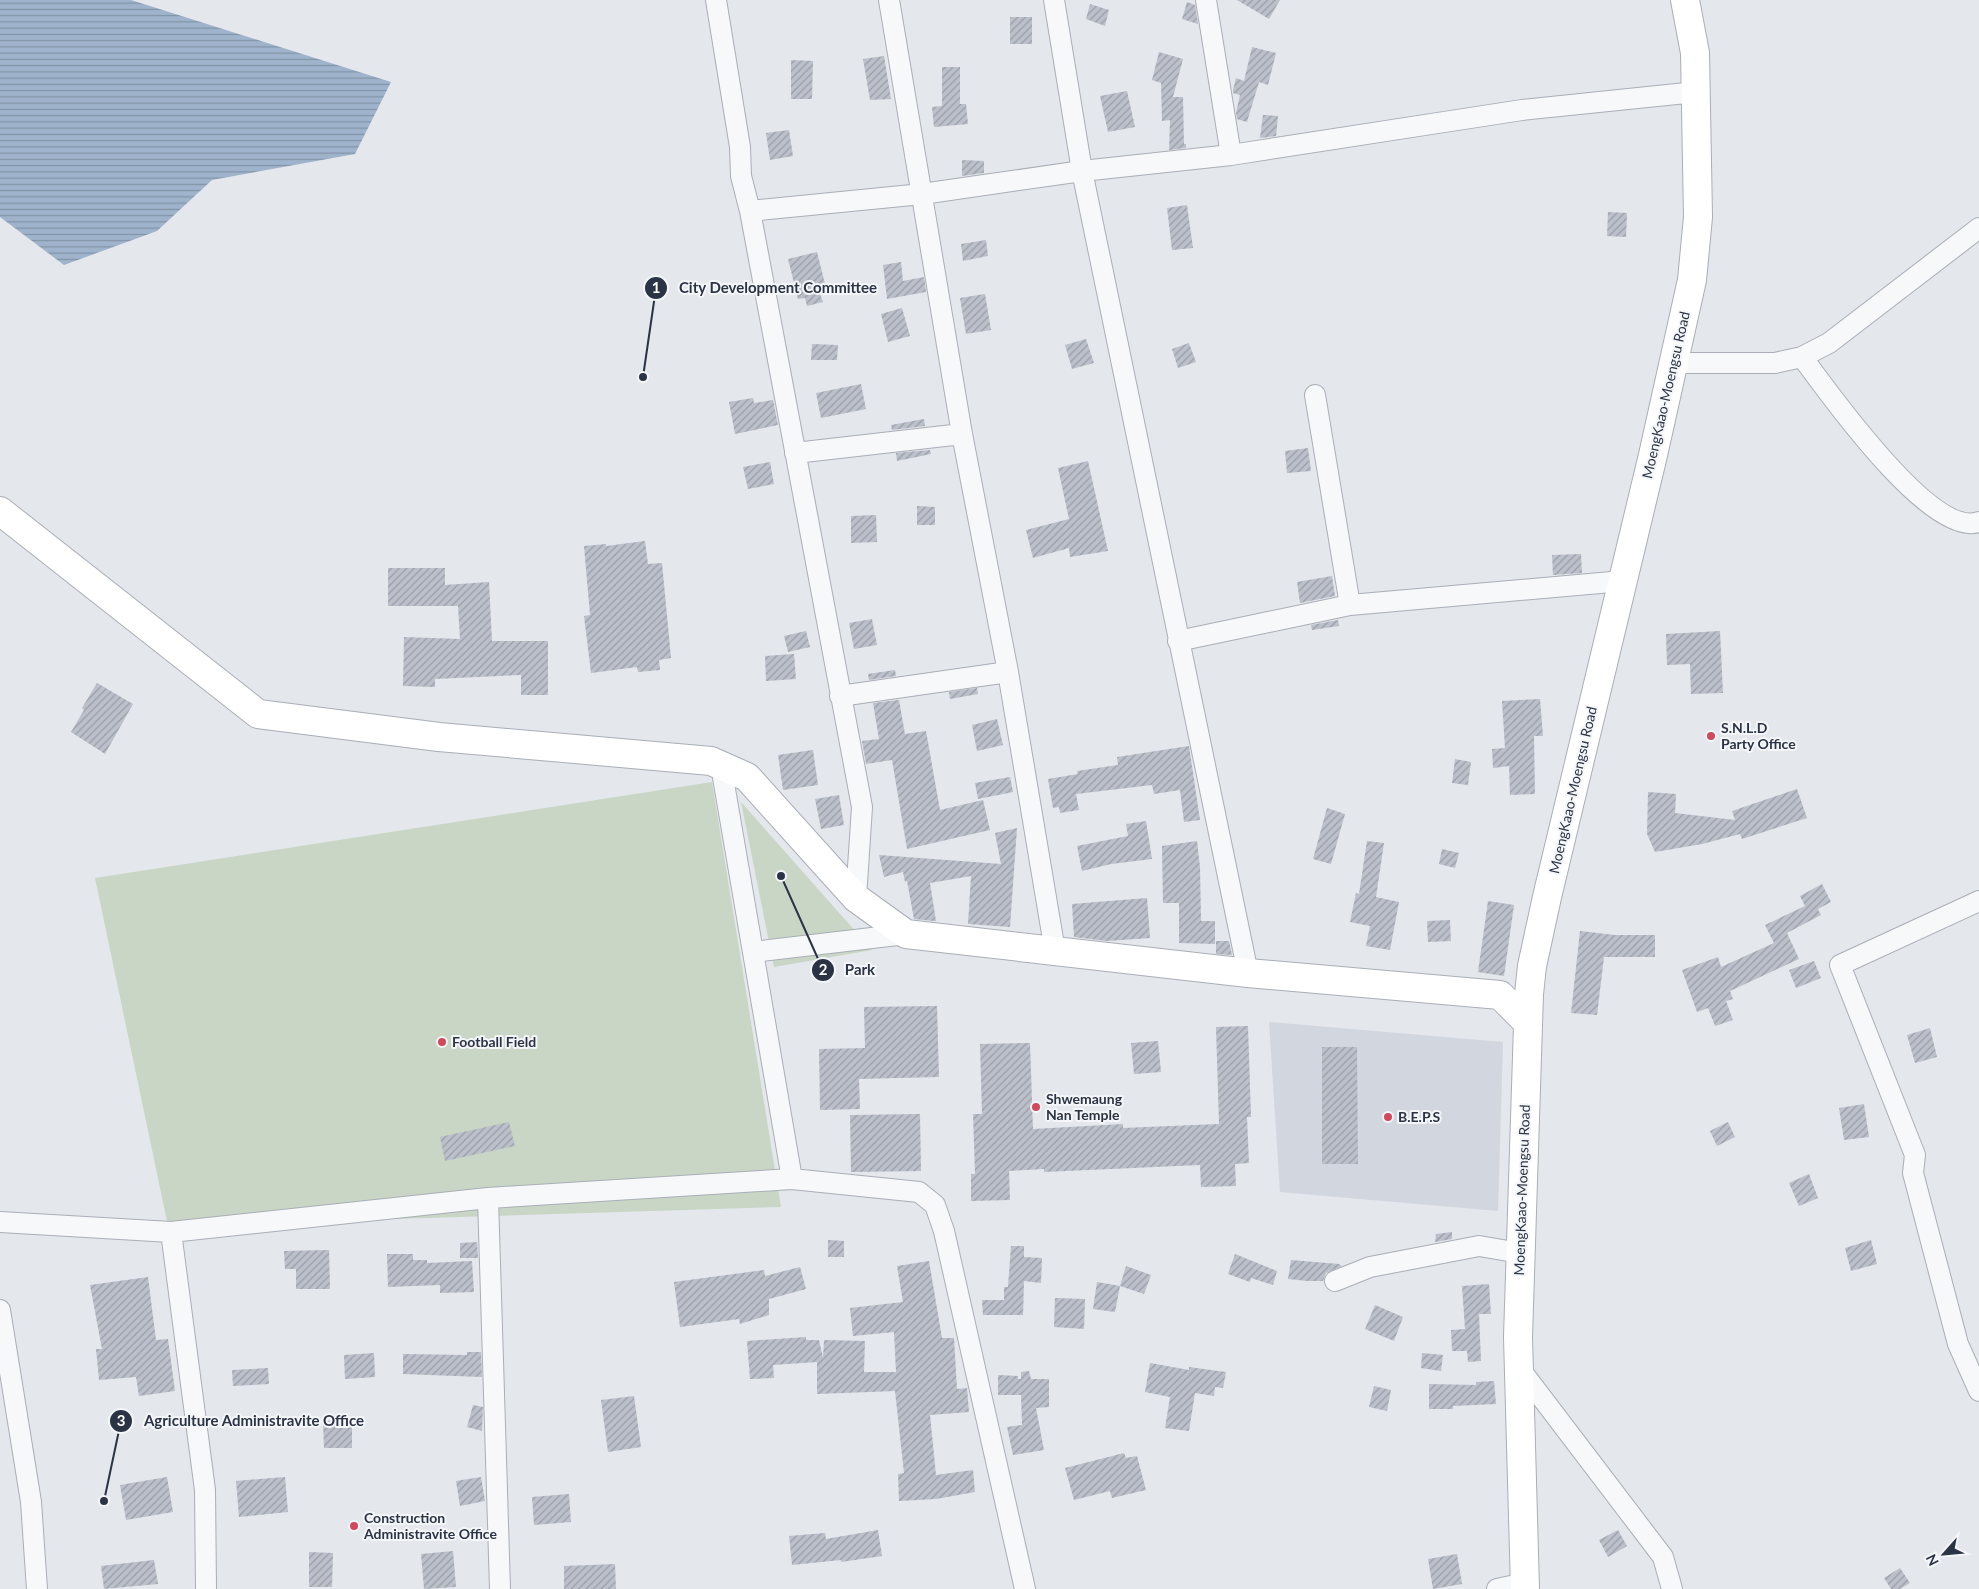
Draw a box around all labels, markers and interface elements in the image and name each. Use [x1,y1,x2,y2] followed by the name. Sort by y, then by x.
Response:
[644,273,887,303] callout: City Development Committee
[652,278,660,296] text: 1
[679,278,877,296] text: City Development Committee
[1638,310,1693,480] street label: MoengKaao-Moengsu Road
[1545,705,1600,875] street label: MoengKaao-Moengsu Road
[1721,719,1796,752] place label: S.N.L.D Party Office
[1705,730,1717,742] marker: S.N.L.D Party Office
[810,955,885,985] callout: Park
[819,960,828,978] text: 2
[845,960,876,978] text: Park
[452,1033,536,1050] place label: Football Field
[436,1036,448,1048] marker: Football Field
[1046,1090,1123,1123] place label: Shwemaung Nan Temple
[1030,1101,1042,1113] marker: Shwemaung Nan Temple
[1510,1104,1533,1276] street label: MoengKaao-Moengsu Road
[1398,1108,1441,1125] place label: B.E.P.S
[1382,1111,1394,1123] marker: B.E.P.S
[108,1406,374,1436] callout: Agriculture Administravite Office
[117,1411,125,1429] text: 3
[143,1411,364,1429] text: Agriculture Administravite Office
[363,1509,497,1542] place label: Construction Administravite Office
[348,1520,360,1532] marker: Construction Administravite Office
[1919,1529,1969,1579] north arrow
[1922,1551,1942,1569] text: N

